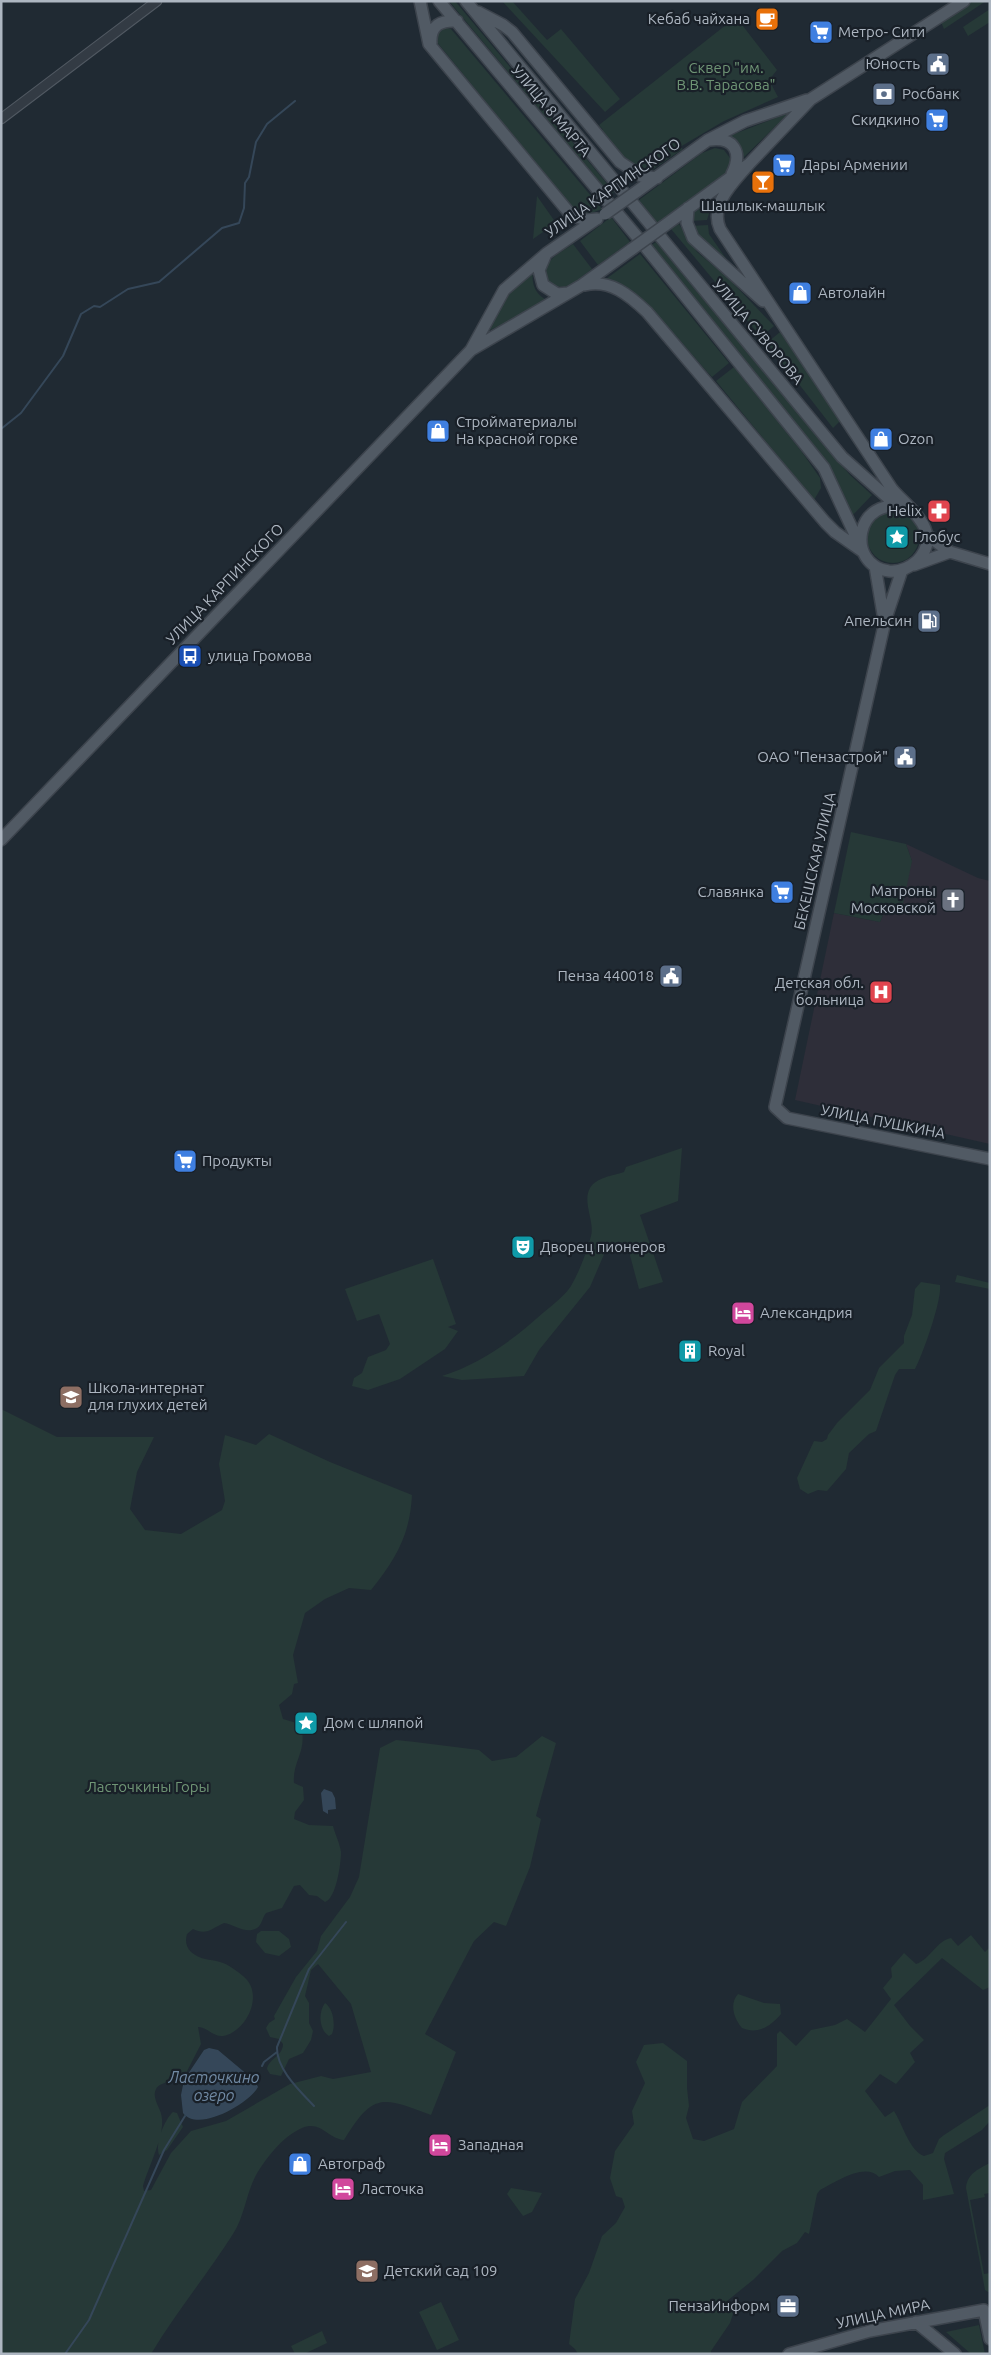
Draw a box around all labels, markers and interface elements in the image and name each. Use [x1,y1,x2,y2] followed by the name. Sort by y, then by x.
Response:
[754,6,780,32] cafe icon: Кебаб чайхана
[648,10,750,27] place label: Кебаб чайхана
[808,19,834,45] supermarket icon: Метро- Сити
[838,23,925,40] place label: Метро- Сити
[925,51,951,77] public building icon: Юность
[866,55,920,72] place label: Юность
[677,59,775,93] park label: Сквер "им. В.В. Тарасова"
[508,62,595,160] street label: УЛИЦА 8 МАРТА
[871,81,897,107] bank icon: Росбанк
[902,85,960,102] place label: Росбанк
[924,107,950,133] supermarket icon: Скидкино
[851,111,920,128] place label: Скидкино
[542,134,684,241] street label: УЛИЦА КАРПИНСКОГО
[771,152,797,178] supermarket icon: Дары Армении
[802,156,908,173] place label: Дары Армении
[750,169,776,195] bar icon: Шашлык-машлык
[701,197,826,214] place label: Шашлык-машлык
[709,276,807,388] street label: УЛИЦА СУВОРОВА
[787,280,813,306] shop icon: Автолайн
[818,284,886,301] place label: Автолайн
[456,413,578,447] place label: Стройматериалы На красной горке
[425,418,451,444] shop icon: Стройматериалы На красной горке
[868,426,894,452] shop icon: Ozon
[898,430,934,447] place label: Ozon
[926,498,952,524] pharmacy icon: Helix
[888,502,922,519] place label: Helix
[163,520,287,648] street label: УЛИЦА КАРПИНСКОГО
[884,524,910,550] place icon: Глобус
[914,528,961,545] place label: Глобус
[916,608,942,634] fuel station icon: Апельсин
[844,612,912,629] place label: Апельсин
[177,643,203,669] bus stop icon: улица Громова
[208,647,312,664] place label: улица Громова
[892,744,918,770] public building icon: ОАО "Пензастрой"
[757,748,888,765] place label: ОАО "Пензастрой"
[790,790,839,931] street label: БЕКЕШСКАЯ УЛИЦА
[769,879,795,905] supermarket icon: Славянка
[851,882,936,916] place label: Матроны Московской
[698,883,764,900] place label: Славянка
[940,887,966,913] church icon: Матроны Московской
[658,963,684,989] public building icon: Пенза 440018
[558,967,654,984] place label: Пенза 440018
[775,974,864,1008] place label: Детская обл. больница
[868,979,894,1005] hospital icon: Детская обл. больница
[819,1101,947,1142] street label: УЛИЦА ПУШКИНА
[172,1148,198,1174] supermarket icon: Продукты
[202,1152,272,1169] place label: Продукты
[510,1234,536,1260] theatre icon: Дворец пионеров
[540,1238,666,1255] place label: Дворец пионеров
[730,1300,756,1326] hotel icon: Александрия
[760,1304,853,1321] place label: Александрия
[677,1338,703,1364] building icon: Royal
[708,1342,745,1359] place label: Royal
[88,1379,208,1413] place label: Школа-интернат для глухих детей
[58,1384,84,1410] school or university icon: Школа-интернат для глухих детей
[293,1710,319,1736] place icon: Дом с шляпой
[324,1714,423,1731] place label: Дом с шляпой
[86,1778,210,1795] park label: Ласточкины Горы
[168,2068,260,2104] water label: Ласточкино озеро
[427,2132,453,2158] hotel icon: Западная
[458,2136,524,2153] place label: Западная
[287,2151,313,2177] shop icon: Автограф
[318,2155,385,2172] place label: Автограф
[330,2176,356,2202] hotel icon: Ласточка
[360,2180,424,2197] place label: Ласточка
[354,2258,380,2284] school or university icon: Детский сад 109
[384,2262,498,2279] place label: Детский сад 109
[775,2293,801,2319] office icon: ПензаИнформ
[835,2295,931,2332] street label: УЛИЦА МИРА
[668,2297,770,2314] place label: ПензаИнформ

